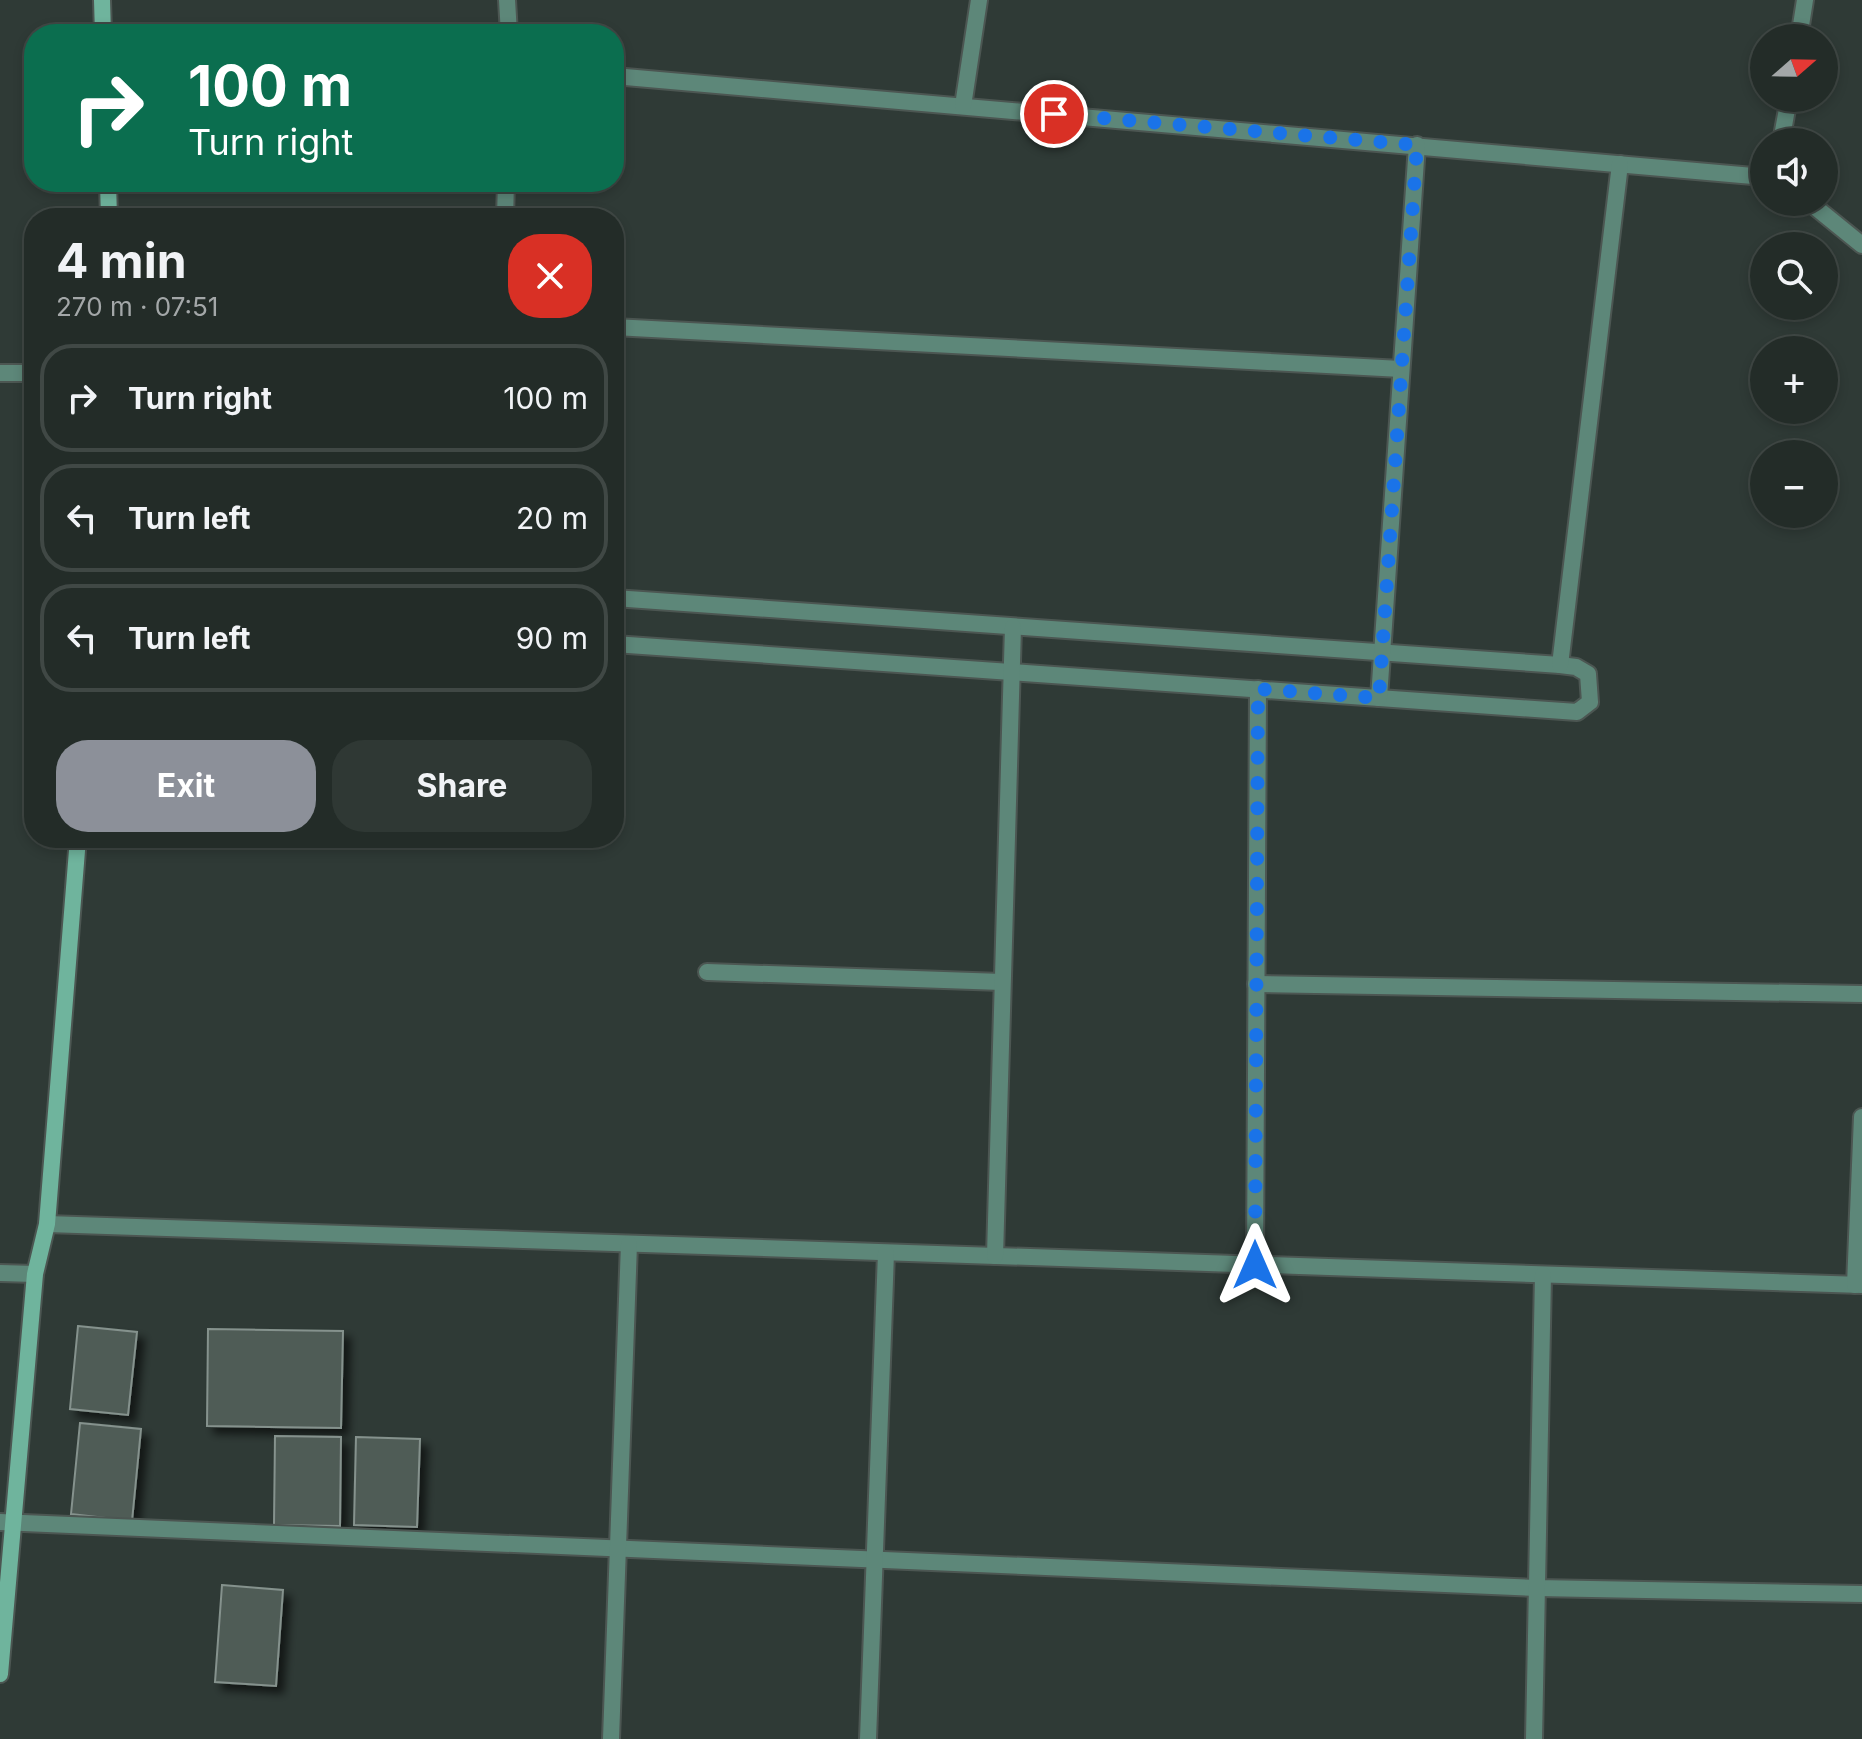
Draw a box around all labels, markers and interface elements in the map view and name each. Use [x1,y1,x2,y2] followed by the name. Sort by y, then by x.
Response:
[1750,24,1838,112] north arrow
[1750,24,1838,528] map controls
[188,52,352,120] text: 100 m
[56,56,160,160] icon: right
[1020,80,1088,148] pin
[1032,92,1076,136] icon: arrive
[188,120,353,164] text: Turn right
[1750,128,1838,216] button: sound
[56,231,187,290] text: 4 min
[1750,232,1838,320] button: search
[508,234,592,318] button: close
[56,291,218,322] text: 270 m · 07:51
[1750,336,1838,424] button: +
[60,376,104,420] icon: right
[128,380,272,416] text: Turn right
[503,380,588,416] text: 100 m
[1750,440,1838,528] button: −
[60,496,104,540] icon: left
[128,500,250,536] text: Turn left
[516,500,588,536] text: 20 m
[60,616,104,660] icon: left
[128,620,250,656] text: Turn left
[516,620,588,656] text: 90 m
[56,740,316,832] button: Exit
[332,740,592,832] button: Share
[1213,1223,1297,1307] position arrow

